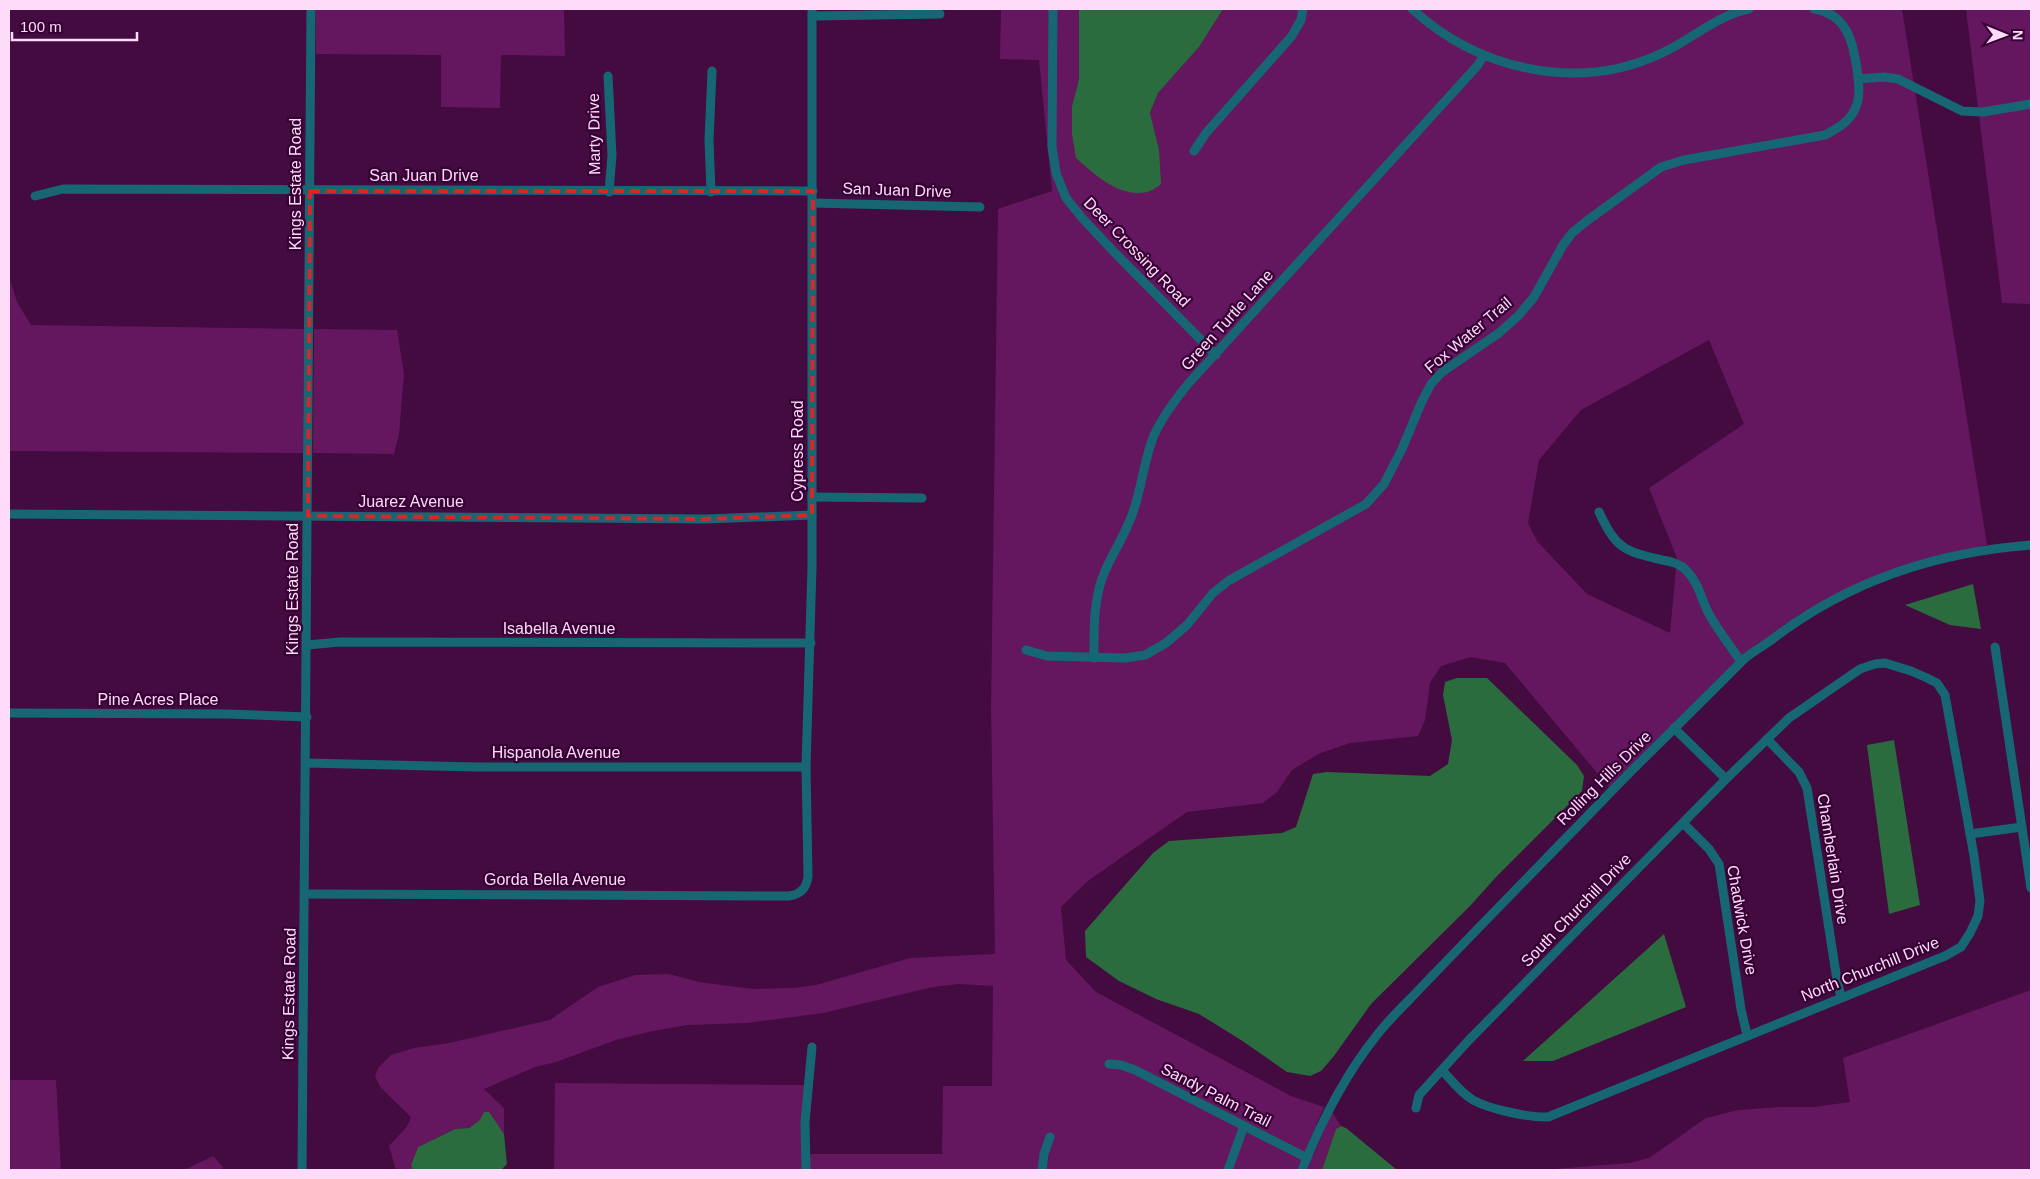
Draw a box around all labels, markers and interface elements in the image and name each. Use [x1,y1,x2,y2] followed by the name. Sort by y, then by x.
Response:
[12,10,138,42] scale bar
[1980,10,2030,60] north arrow
[20,18,62,35] text: 100 m
[2010,30,2026,40] text: N
[585,93,603,175] street label: Marty Drive
[287,118,304,250] street label: Kings Estate Road
[369,167,479,184] street label: San Juan Drive
[842,180,952,200] street label: San Juan Drive
[1081,194,1193,310] street label: Deer Crossing Road
[1178,266,1277,374] street label: Green Turtle Lane
[1421,294,1515,376] street label: Fox Water Trail
[789,400,806,502] street label: Cypress Road
[358,493,464,510] street label: Juarez Avenue
[284,523,301,655] street label: Kings Estate Road
[503,620,615,637] street label: Isabella Avenue
[98,691,219,708] street label: Pine Acres Place
[1554,728,1654,828] street label: Rolling Hills Drive
[492,744,620,761] street label: Hispanola Avenue
[1814,792,1852,926] street label: Chamberlain Drive
[1518,850,1634,970] street label: South Churchill Drive
[1724,864,1760,976] street label: Chadwick Drive
[484,871,626,888] street label: Gorda Bella Avenue
[279,928,299,1060] street label: Kings Estate Road
[1798,933,1942,1005] street label: North Churchill Drive
[1158,1060,1274,1130] street label: Sandy Palm Trail

